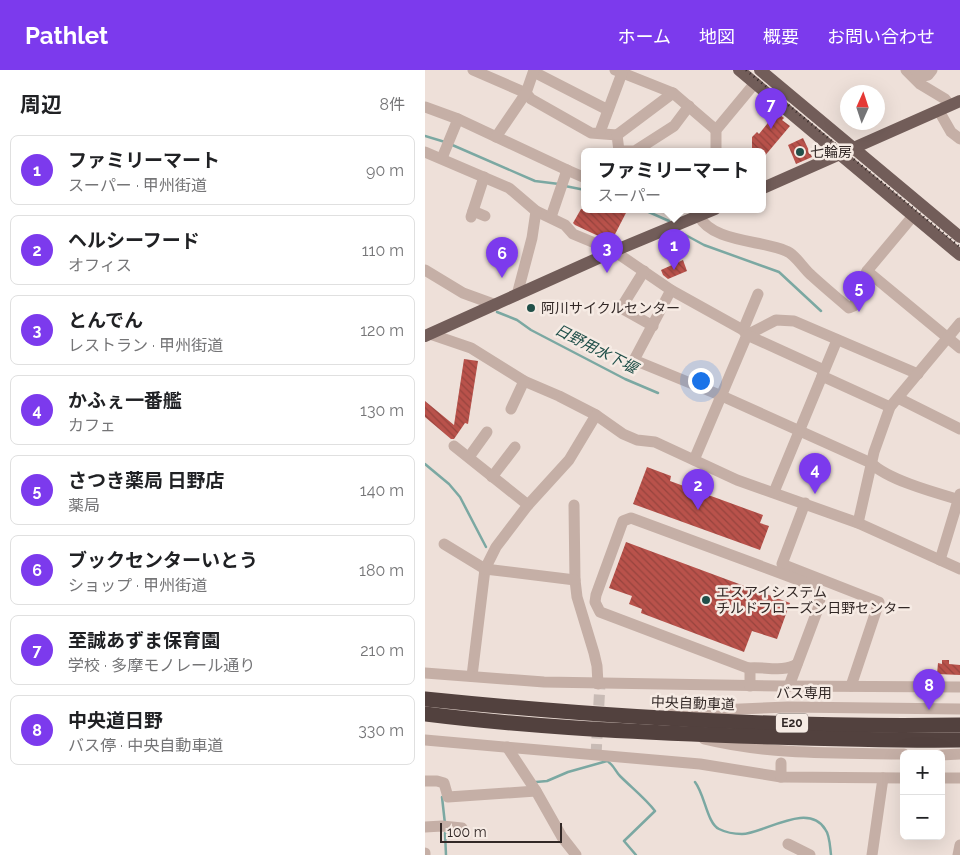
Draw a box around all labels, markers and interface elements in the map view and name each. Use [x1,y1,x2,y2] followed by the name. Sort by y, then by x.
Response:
[25,21,108,50] text: Pathlet
[618,26,671,47] text: ホーム
[699,26,735,47] text: 地図
[763,26,799,47] text: 概要
[827,26,935,47] text: お問い合わせ
[840,85,885,130] north arrow
[755,88,787,129] pin: 7
[20,92,62,117] text: 周辺
[380,95,405,114] text: 8件
[810,144,852,160] place label: 七輪房
[794,146,806,158] marker: 七輪房
[581,148,766,213] popup
[68,149,220,171] text: ファミリーマート
[597,159,750,181] text: ファミリーマート
[33,161,41,180] text: 1
[366,161,404,180] text: 90 m
[68,176,207,195] text: スーパー · 甲州街道
[597,186,661,205] text: スーパー
[68,229,200,251] text: ヘルシーフード
[658,229,690,270] pin: 1
[591,232,623,273] pin: 3
[486,237,518,278] pin: 6
[32,241,42,260] text: 2
[362,241,404,260] text: 110 m
[68,256,132,275] text: オフィス
[843,271,875,312] pin: 5
[541,300,680,316] place label: 阿川サイクルセンター
[525,302,537,314] marker: 阿川サイクルセンター
[68,309,143,331] text: とんでん
[33,321,41,340] text: 3
[360,321,404,340] text: 120 m
[552,321,643,379] water label: 日野用水下堰
[68,336,223,355] text: レストラン · 甲州街道
[688,368,714,394] your location
[68,389,182,411] text: かふぇ一番艦
[32,401,42,420] text: 4
[360,401,404,420] text: 130 m
[68,416,116,435] text: カフェ
[799,453,831,494] pin: 4
[68,469,225,491] text: さつき薬局 日野店
[682,469,714,510] pin: 2
[33,481,41,500] text: 5
[360,481,404,500] text: 140 m
[68,496,100,515] text: 薬局
[68,549,258,571] text: ブックセンターいとう
[32,561,42,580] text: 6
[359,561,404,580] text: 180 m
[68,576,207,595] text: ショップ · 甲州街道
[716,584,911,616] place label: エスアイシステム チルドフローズン日野センター
[700,594,712,606] marker: エスアイシステム チルドフローズン日野センター
[68,629,220,651] text: 至誠あずま保育園
[33,641,41,660] text: 7
[360,641,404,660] text: 210 m
[68,656,255,675] text: 学校 · 多摩モノレール通り
[913,669,945,710] pin: 8
[776,685,832,701] street label: バス専用
[651,694,735,712] street label: 中央自動車道
[68,709,163,731] text: 中央道日野
[776,714,808,732] road number: E20
[32,721,42,740] text: 8
[358,721,404,740] text: 330 m
[68,736,223,755] text: バス停 · 中央自動車道
[900,750,945,840] map controls
[900,750,945,795] button: +
[900,795,945,840] button: −
[440,820,563,843] scale bar
[447,824,487,840] text: 100 m

